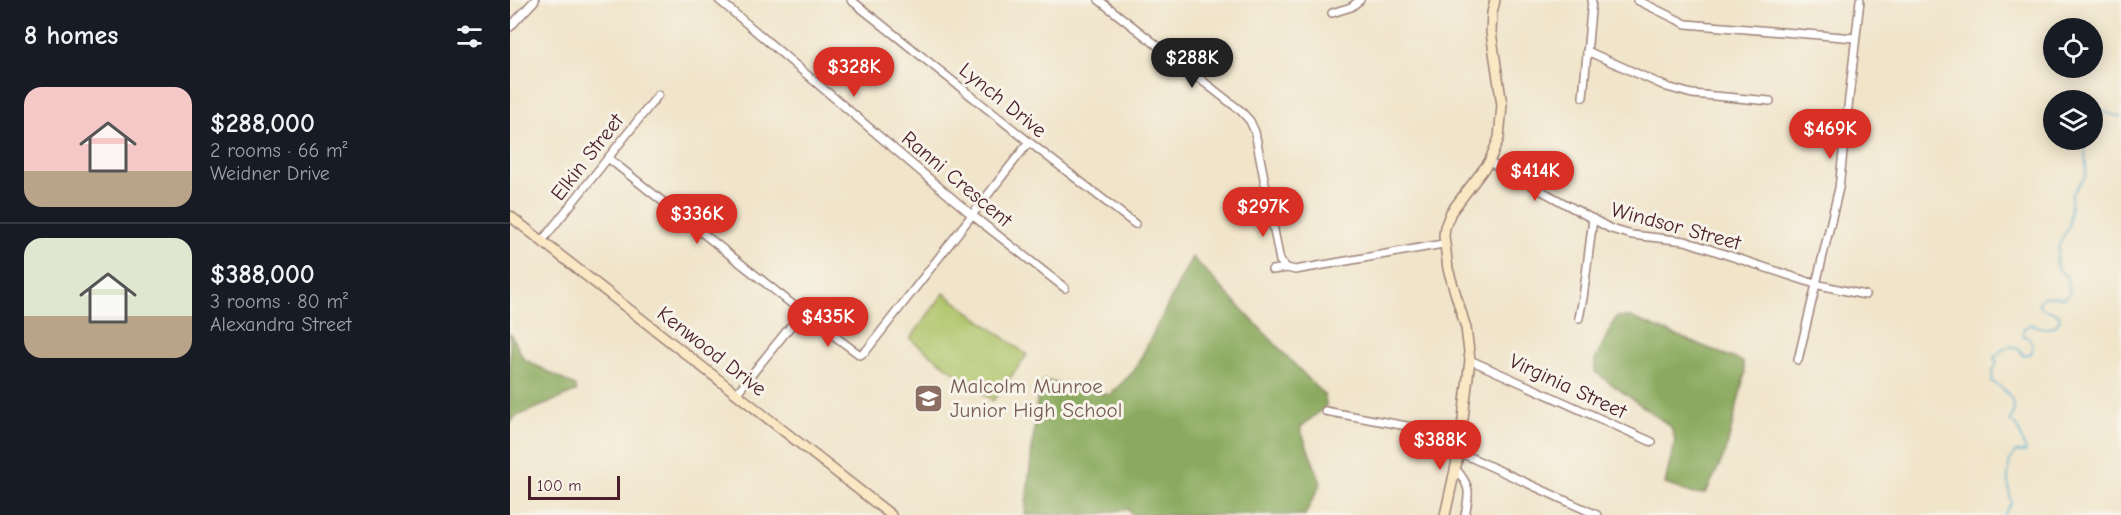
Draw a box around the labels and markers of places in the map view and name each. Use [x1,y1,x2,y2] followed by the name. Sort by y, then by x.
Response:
[1150,38,1234,89] pin: $288K
[812,47,896,98] pin: $328K
[1788,109,1872,160] pin: $469K
[1493,151,1577,202] pin: $414K
[1221,187,1305,238] pin: $297K
[655,194,739,245] pin: $336K
[786,297,870,348] pin: $435K
[950,374,1122,422] place label: Malcolm Munroe Junior High School
[913,382,945,414] school or university icon: Malcolm Munroe Junior High School
[1398,420,1482,471] pin: $388K

